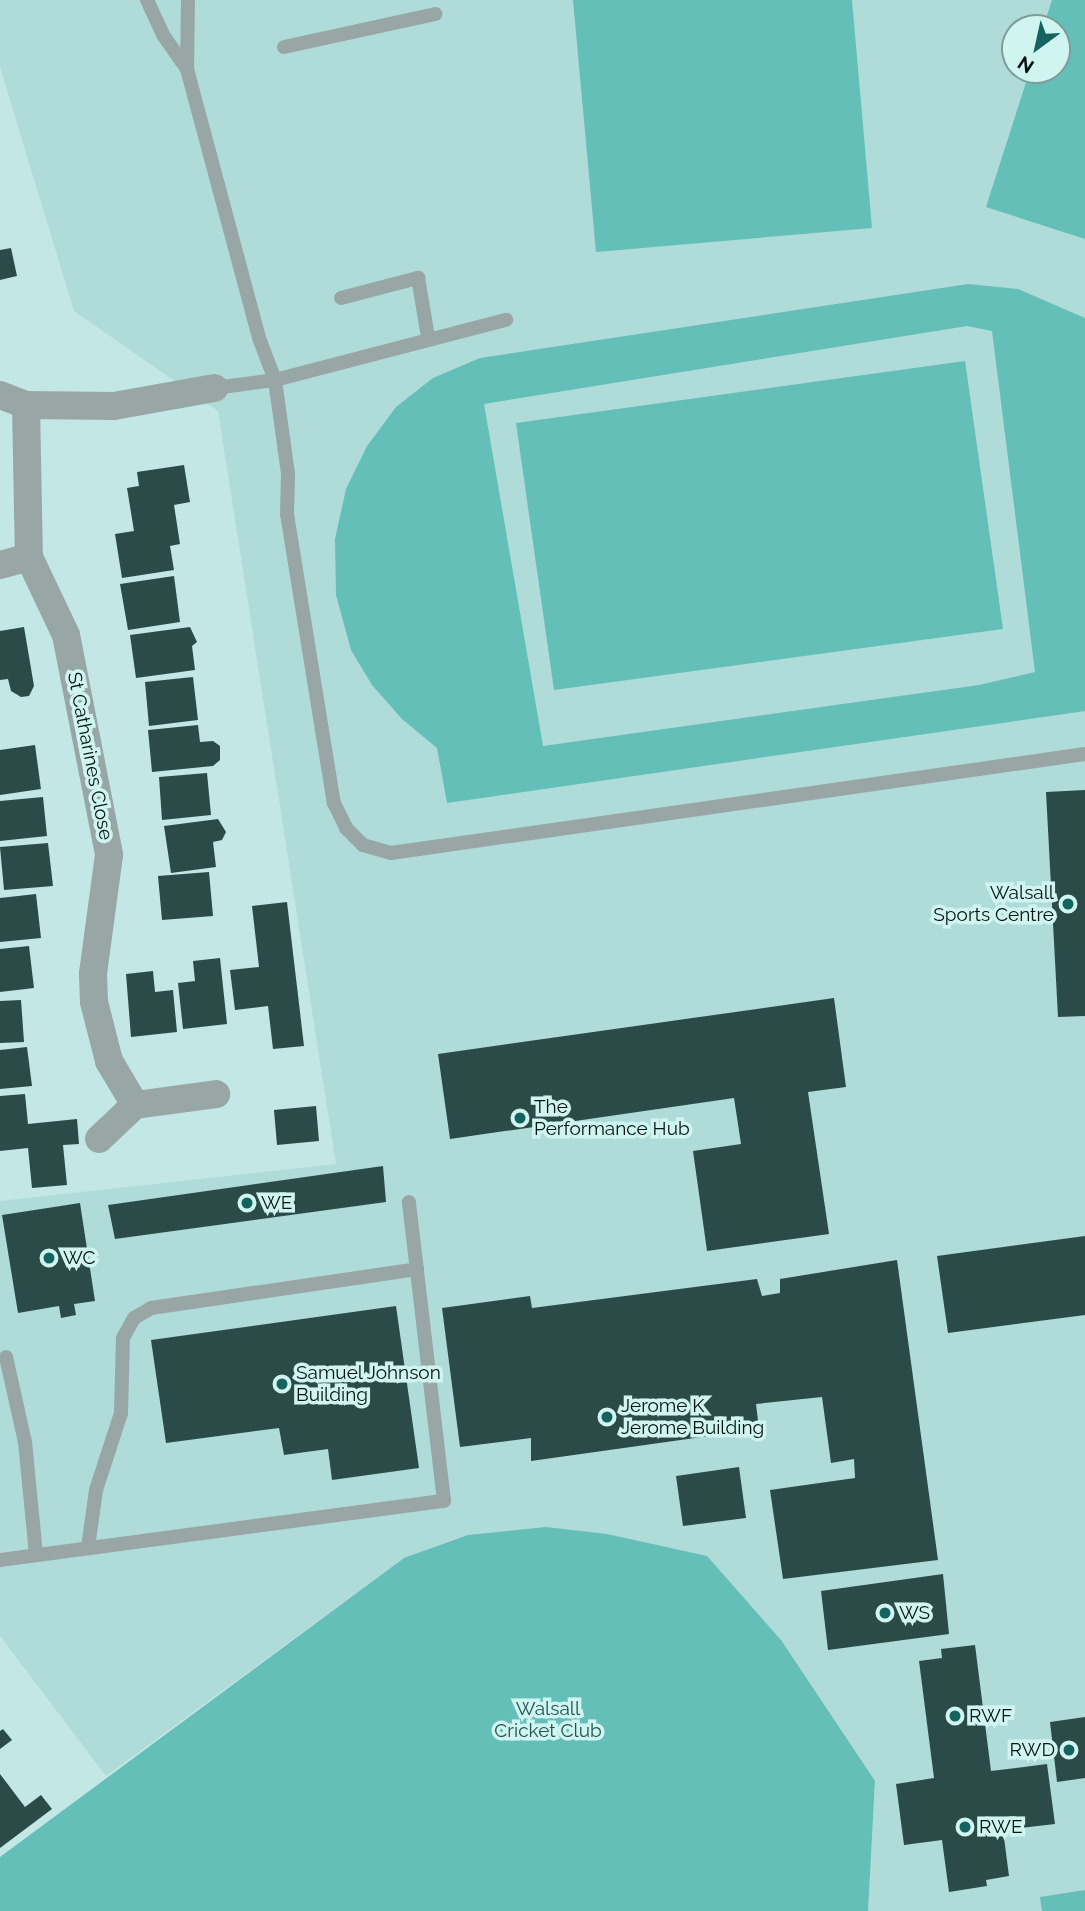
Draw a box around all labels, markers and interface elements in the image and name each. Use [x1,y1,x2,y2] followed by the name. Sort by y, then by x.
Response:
[1001,14,1071,84] north arrow
[1014,52,1038,78] text: N
[63,670,117,842] street label: St Catharines Close
[933,882,1054,926] place label: Walsall Sports Centre
[1060,896,1076,912] marker: Walsall Sports Centre
[534,1096,690,1140] place label: The Performance Hub
[512,1110,528,1126] marker: The Performance Hub
[261,1192,292,1214] place label: WE
[239,1195,255,1211] marker: WE
[63,1247,95,1269] place label: WC
[41,1250,57,1266] marker: WC
[296,1362,442,1406] place label: Samuel Johnson Building
[274,1376,290,1392] marker: Samuel Johnson Building
[621,1395,764,1439] place label: Jerome K Jerome Building
[599,1409,615,1425] marker: Jerome K Jerome Building
[899,1602,930,1624] place label: WS
[877,1605,893,1621] marker: WS
[494,1698,602,1742] park label: Walsall Cricket Club
[969,1705,1012,1727] place label: RWF
[947,1708,963,1724] marker: RWF
[1009,1739,1055,1761] place label: RWD
[1061,1742,1077,1758] marker: RWD
[979,1816,1022,1838] place label: RWE
[957,1819,973,1835] marker: RWE

